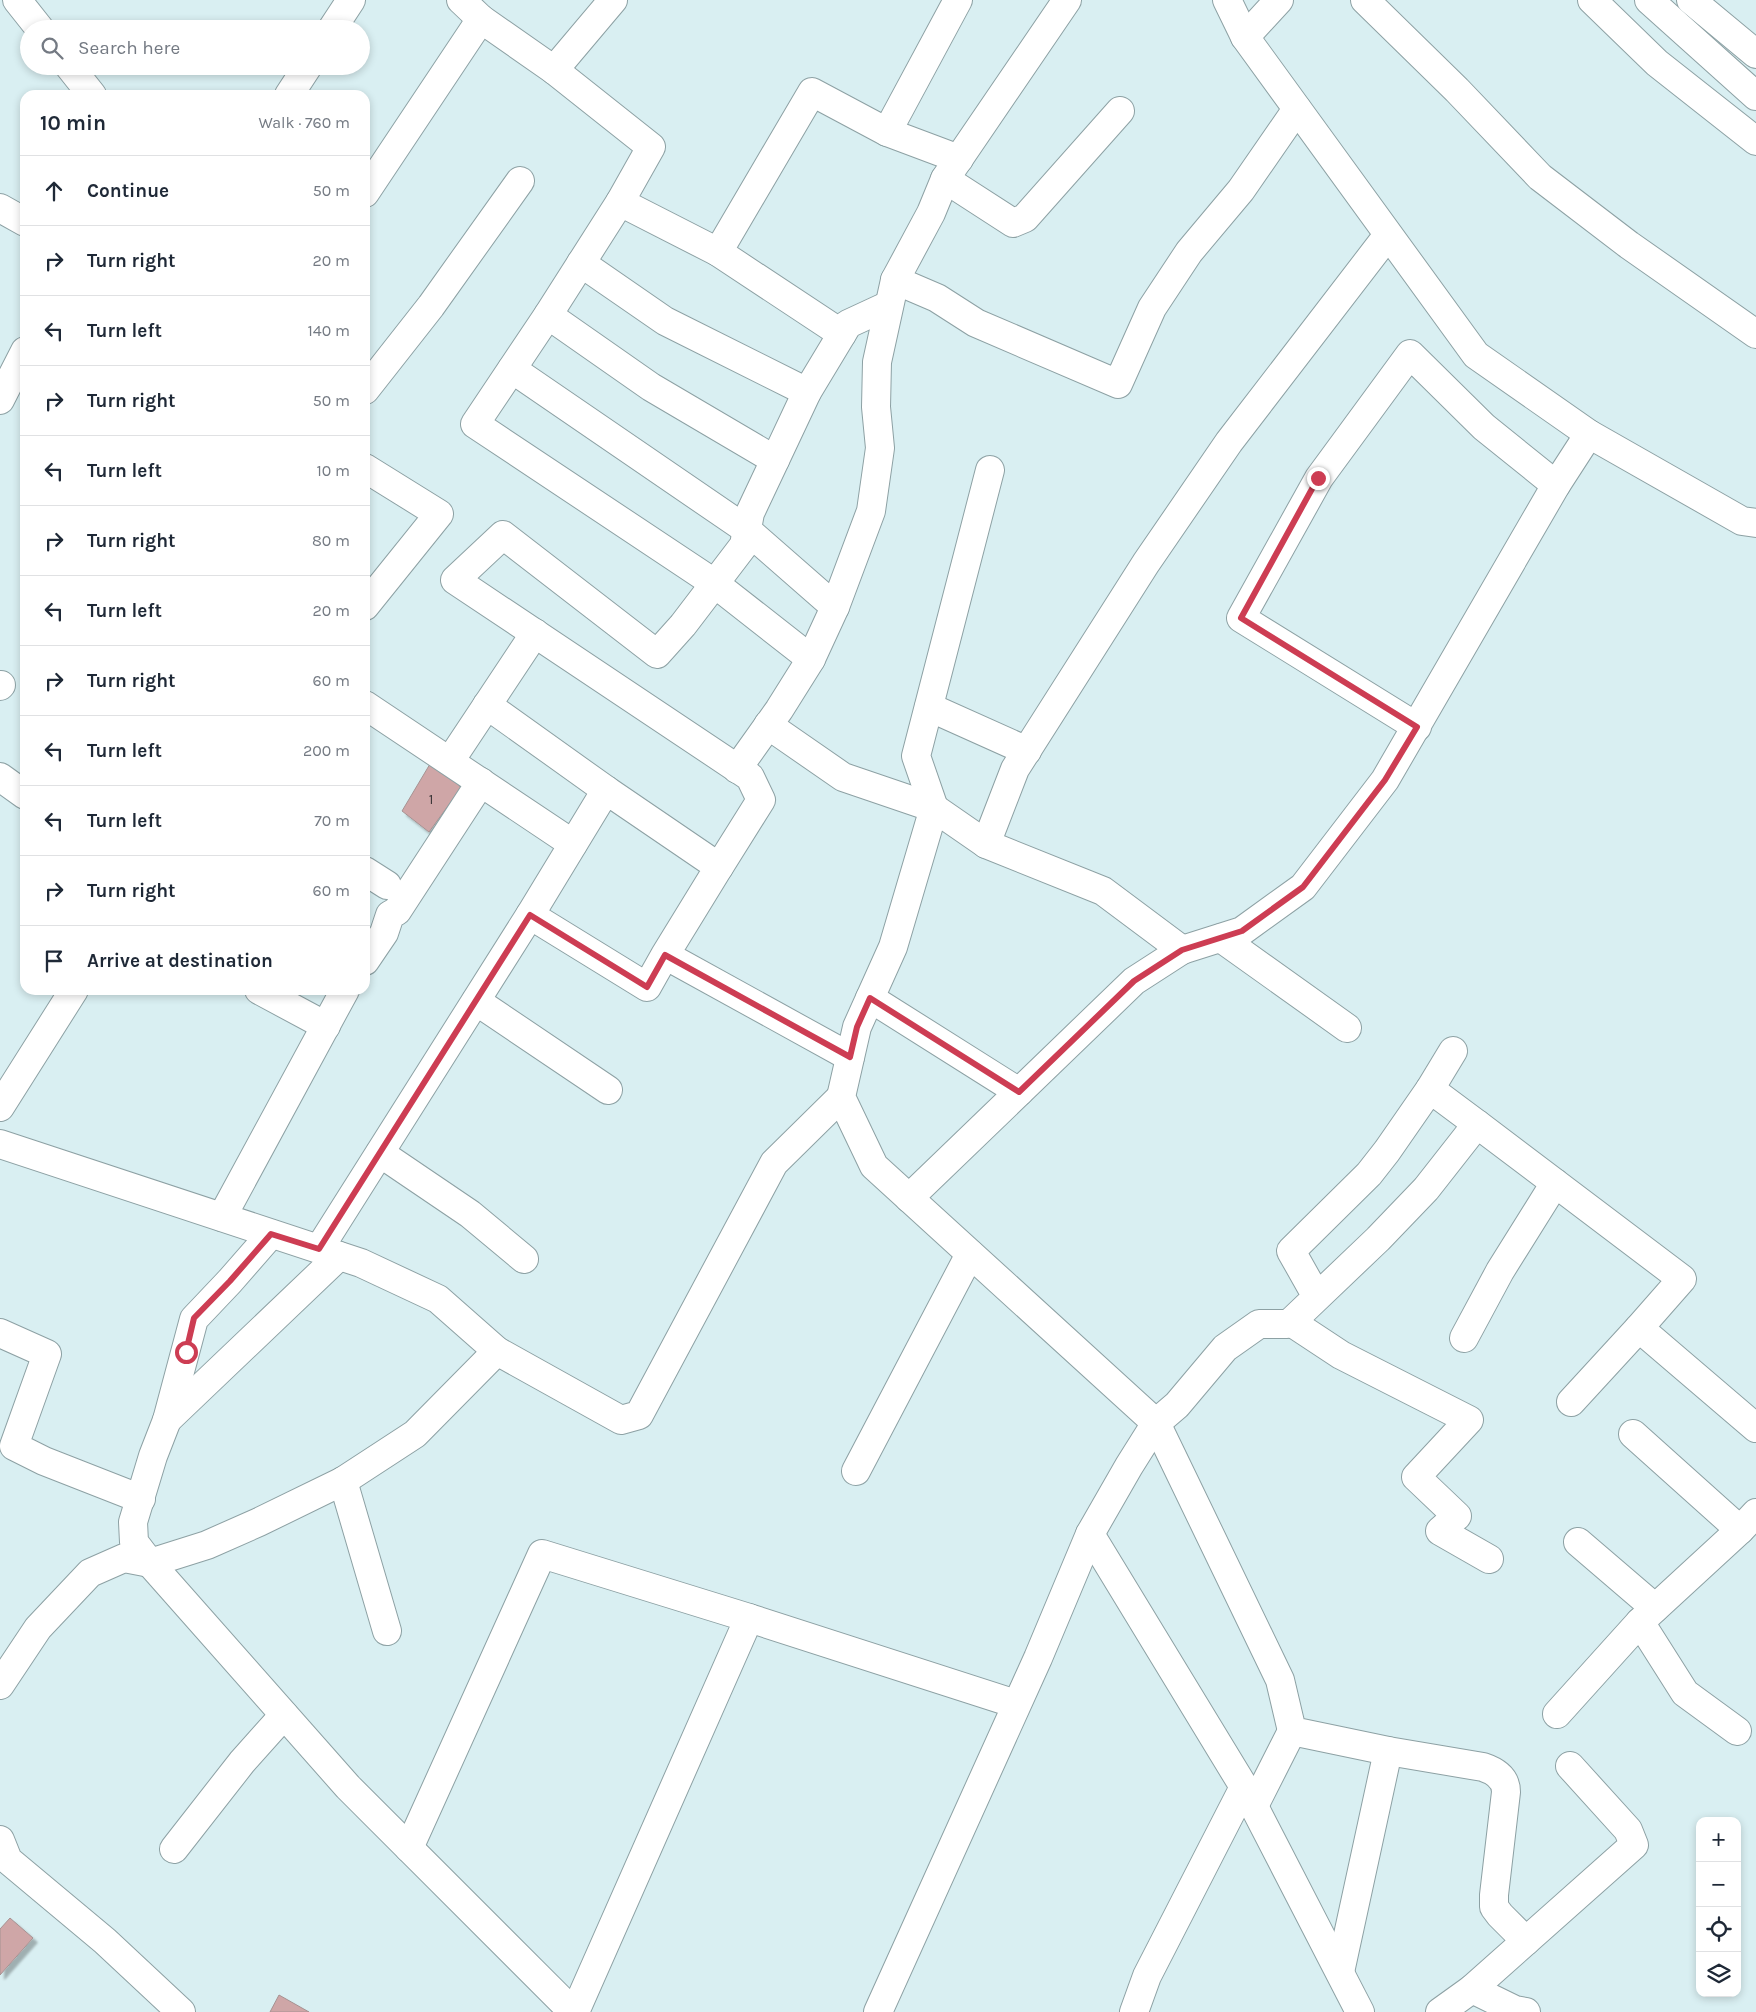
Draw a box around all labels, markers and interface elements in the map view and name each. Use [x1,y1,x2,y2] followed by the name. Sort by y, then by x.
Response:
[20,20,370,75] search box
[38,34,66,62] icon: search
[78,37,180,59] text: Search here
[40,111,106,135] text: 10 min
[259,113,350,132] text: Walk · 760 m
[40,177,68,205] icon: ahead
[87,180,169,202] text: Continue
[313,181,350,200] text: 50 m
[40,247,68,275] icon: right
[87,250,176,272] text: Turn right
[312,251,350,270] text: 20 m
[40,317,68,345] icon: left
[87,320,162,342] text: Turn left
[308,321,350,340] text: 140 m
[40,387,68,415] icon: right
[87,390,176,412] text: Turn right
[313,391,350,410] text: 50 m
[40,457,68,485] icon: left
[87,460,162,482] text: Turn left
[316,461,350,480] text: 10 m
[1307,467,1330,490] route end
[40,527,68,555] icon: right
[87,530,176,552] text: Turn right
[312,531,350,550] text: 80 m
[40,597,68,625] icon: left
[87,600,162,622] text: Turn left
[312,601,350,620] text: 20 m
[40,667,68,695] icon: right
[87,670,176,692] text: Turn right
[313,671,350,690] text: 60 m
[40,737,68,765] icon: left
[87,740,162,762] text: Turn left
[303,741,350,760] text: 200 m
[429,791,433,808] house number: 1
[40,807,68,835] icon: left
[87,810,162,832] text: Turn left
[314,811,350,830] text: 70 m
[40,877,68,905] icon: right
[87,880,176,902] text: Turn right
[313,881,350,900] text: 60 m
[40,947,68,975] icon: arrive
[87,950,273,972] text: Arrive at destination
[175,1341,198,1364] route start
[1696,1817,1741,1997] map controls
[1696,1817,1741,1862] button: +
[1696,1862,1741,1907] button: −
[1696,1907,1741,1952] button: locate
[1696,1952,1741,1997] button: layers

